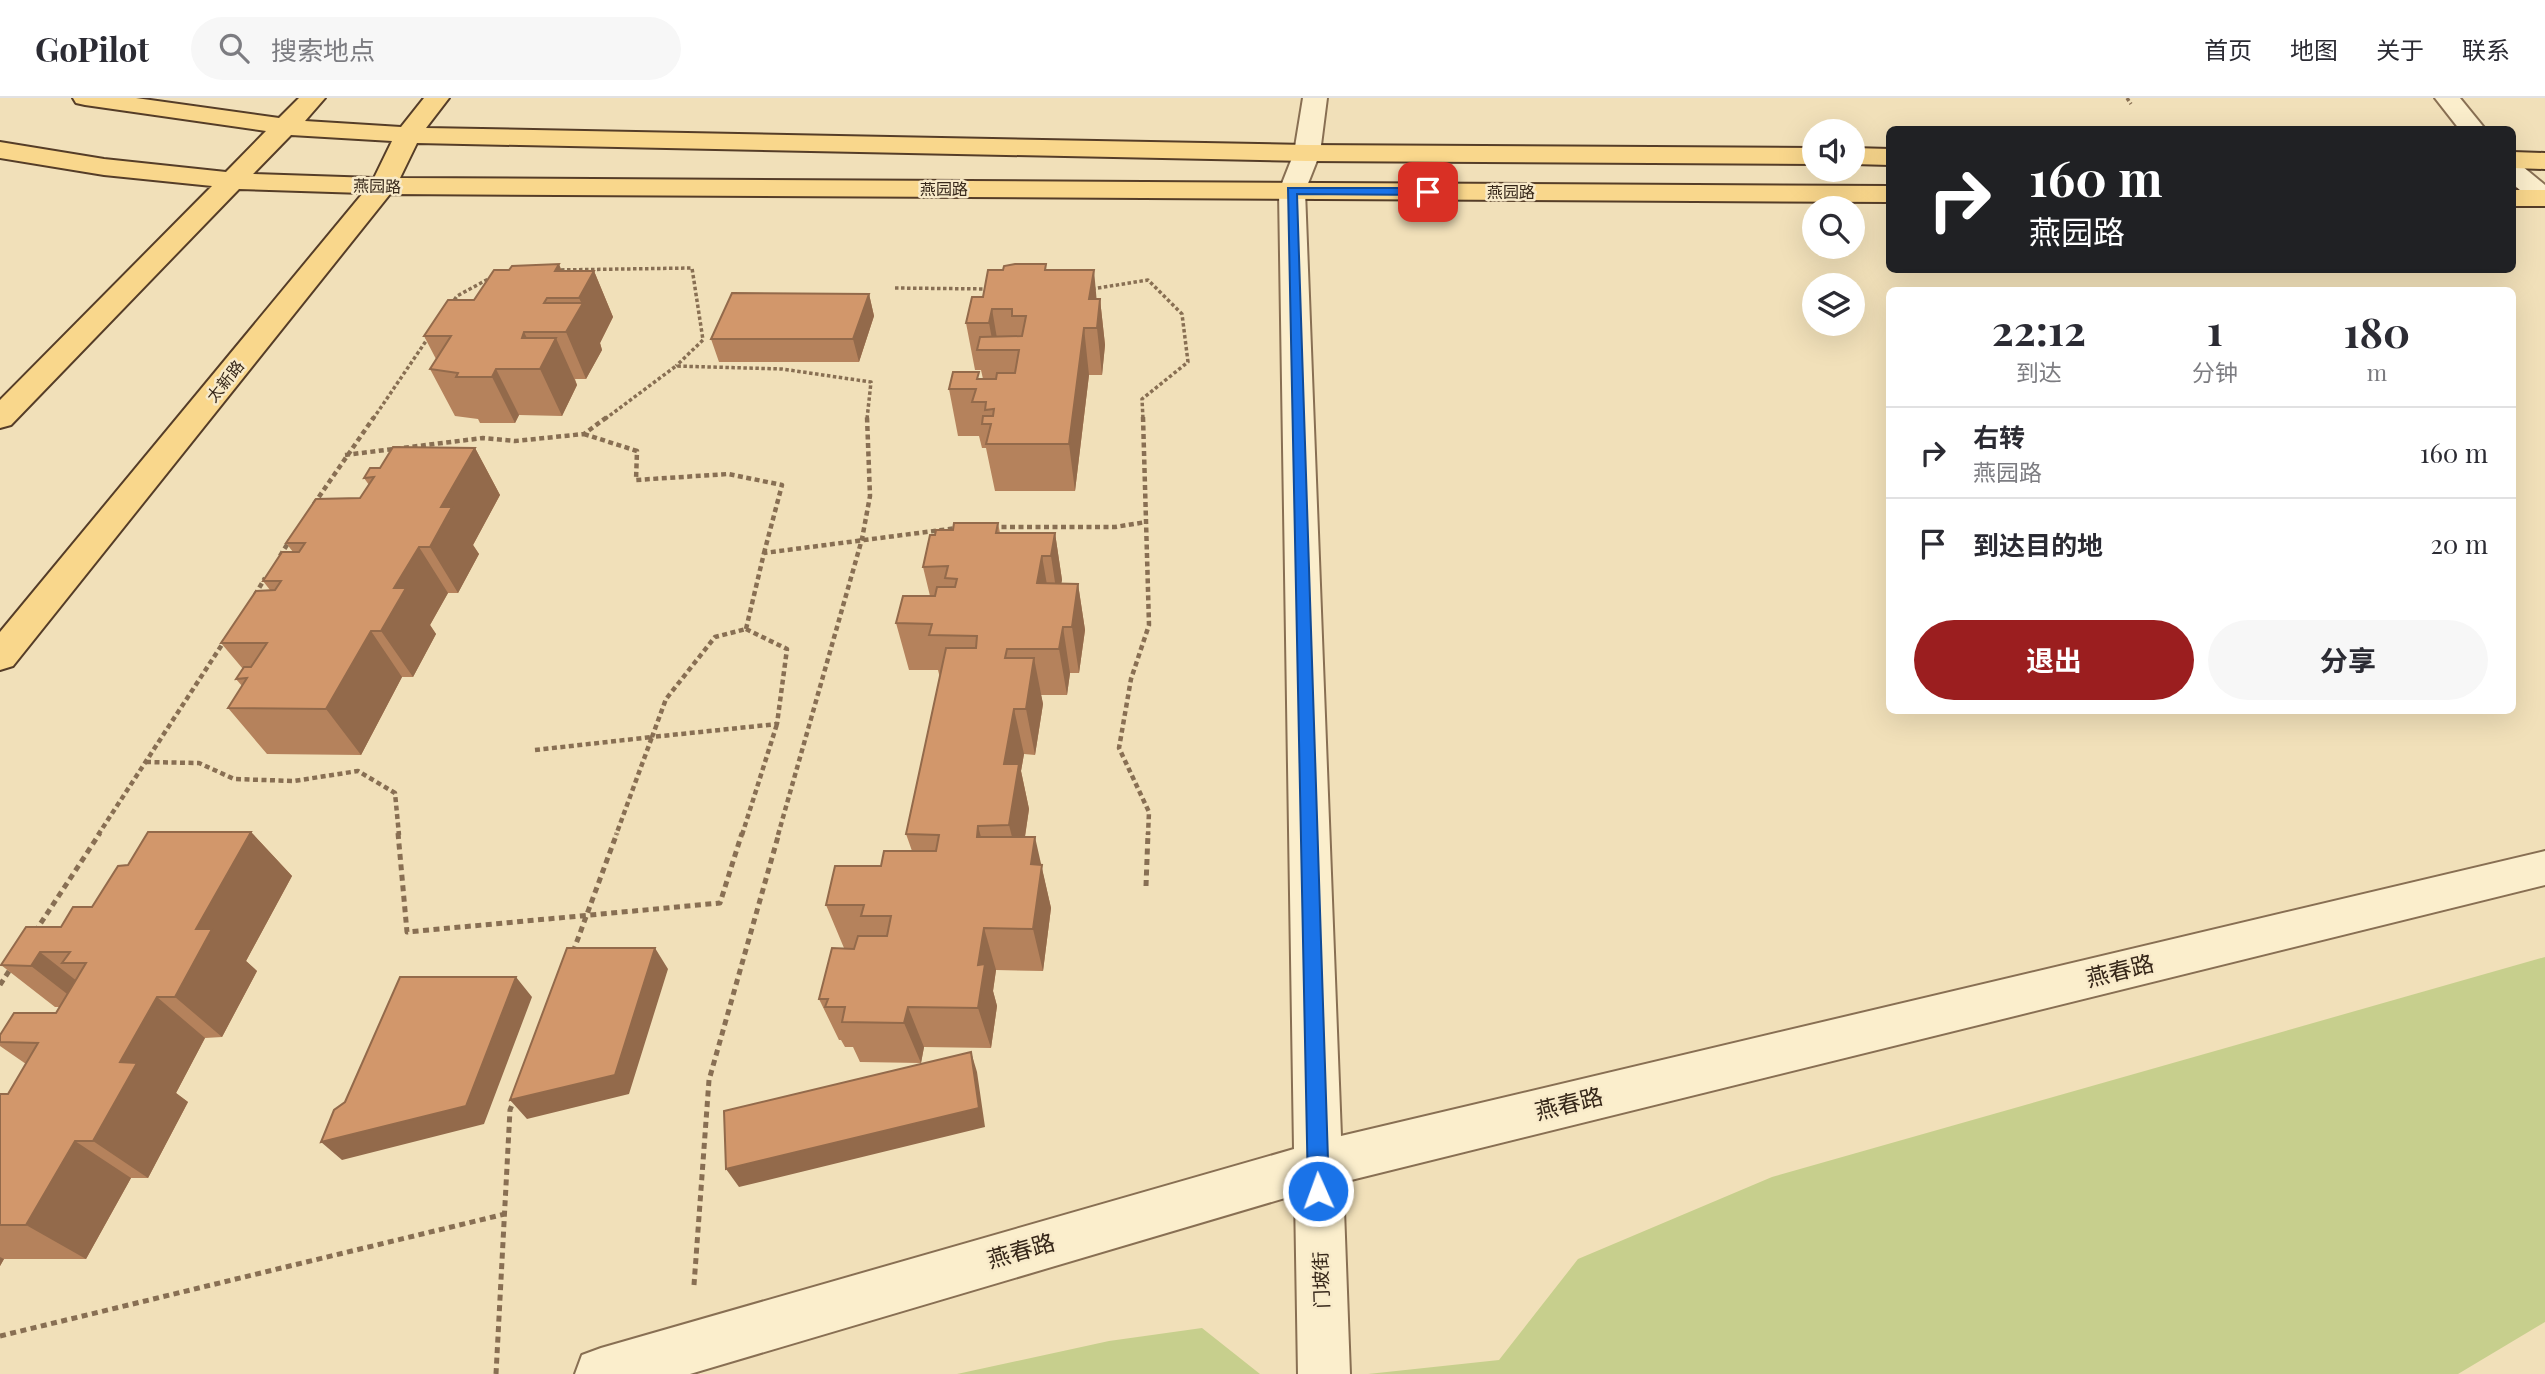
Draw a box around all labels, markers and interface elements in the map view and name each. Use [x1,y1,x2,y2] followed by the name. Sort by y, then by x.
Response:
[191,17,681,80] search box
[35,26,149,70] text: GoPilot
[215,29,253,67] icon: search
[271,32,375,67] text: 搜索地点
[2204,33,2252,65] text: 首页
[2290,33,2338,65] text: 地图
[2376,33,2424,65] text: 关于
[2462,33,2510,65] text: 联系
[1802,119,1865,336] map controls
[1802,119,1865,182] button: sound
[2029,144,2163,209] text: 160 m
[1914,154,2005,245] icon: right
[1398,162,1458,222] pin
[1409,173,1447,211] icon: arrive
[353,175,401,196] street label: 燕园路
[920,178,968,199] street label: 燕园路
[1487,181,1535,202] street label: 燕园路
[1802,196,1865,259] button: search
[2029,209,2125,252] text: 燕园路
[1802,273,1865,336] button: layers
[1992,301,2086,357] text: 22:12
[2207,301,2223,357] text: 1
[2343,303,2410,359] text: 180
[201,355,248,406] street label: 太新路
[2016,356,2062,387] text: 到达
[2192,356,2238,387] text: 分钟
[2367,356,2387,387] text: m
[1973,419,2025,454] text: 右转
[1914,434,1952,472] icon: right
[2420,435,2488,470] text: 160 m
[1973,456,2042,487] text: 燕园路
[1914,525,1952,563] icon: arrive
[2430,526,2488,561] text: 20 m
[1973,527,2103,562] text: 到达目的地
[1914,620,2194,700] button: 退出
[2208,620,2488,700] button: 分享
[2082,946,2157,993] street label: 燕春路
[1531,1079,1606,1126] street label: 燕春路
[1281,1154,1355,1228] position arrow
[983,1225,1058,1274] street label: 燕春路
[1306,1251,1334,1309] street label: 门坡街

